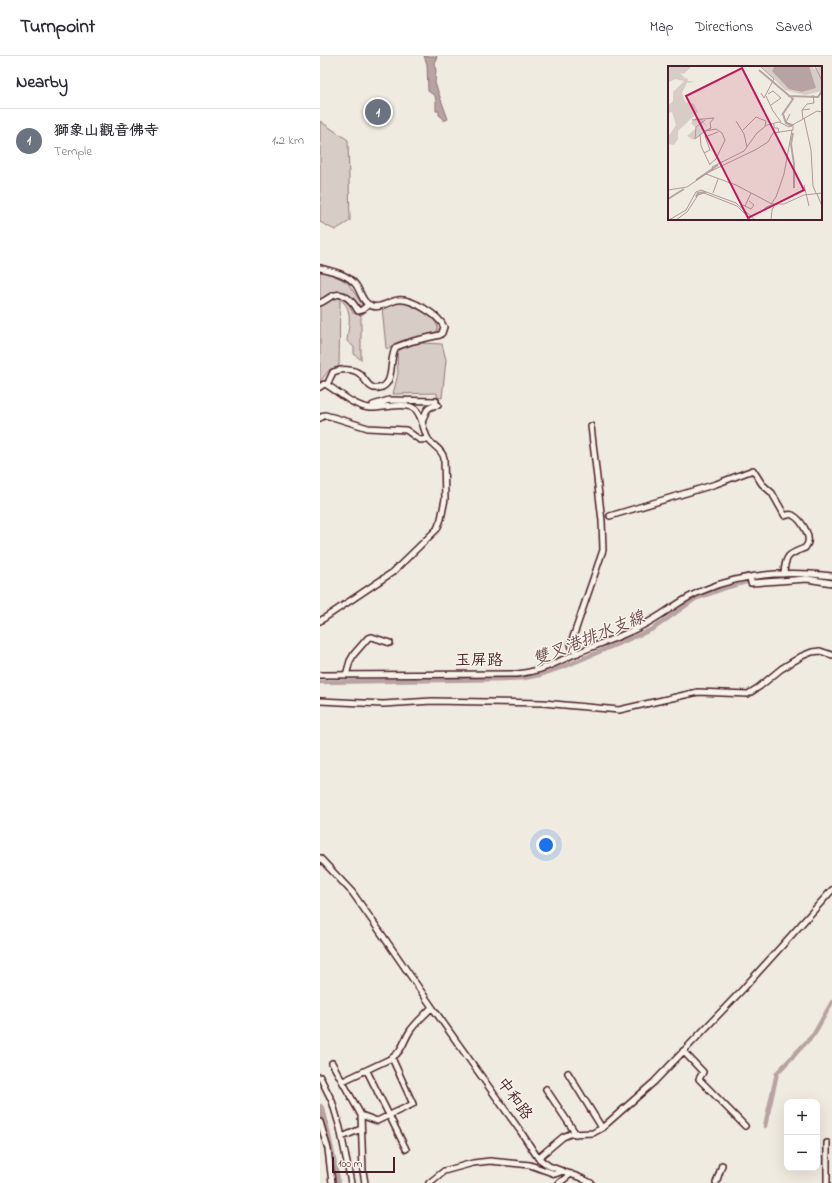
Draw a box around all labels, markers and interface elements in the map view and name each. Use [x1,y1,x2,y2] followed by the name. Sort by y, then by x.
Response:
[20,14,95,41] text: Turnpoint
[650,17,673,38] text: Map
[695,17,753,38] text: Directions
[775,17,812,38] text: Saved
[668,66,822,220] inset map
[16,70,68,95] text: Nearby
[365,97,391,127] pin: 1
[54,120,159,142] text: 獅象山觀音佛寺
[27,131,31,150] text: 1
[272,131,304,150] text: 1.2 km
[54,142,92,161] text: Temple
[529,605,650,673] water label: 雙叉港排水支線
[455,649,503,673] street label: 玉屏路
[536,835,556,855] your location
[490,1073,538,1125] street label: 中和路
[784,1099,820,1171] map controls
[784,1099,820,1135] button: +
[784,1135,820,1171] button: −
[332,1155,395,1174] scale bar
[338,1156,362,1172] text: 100 m

